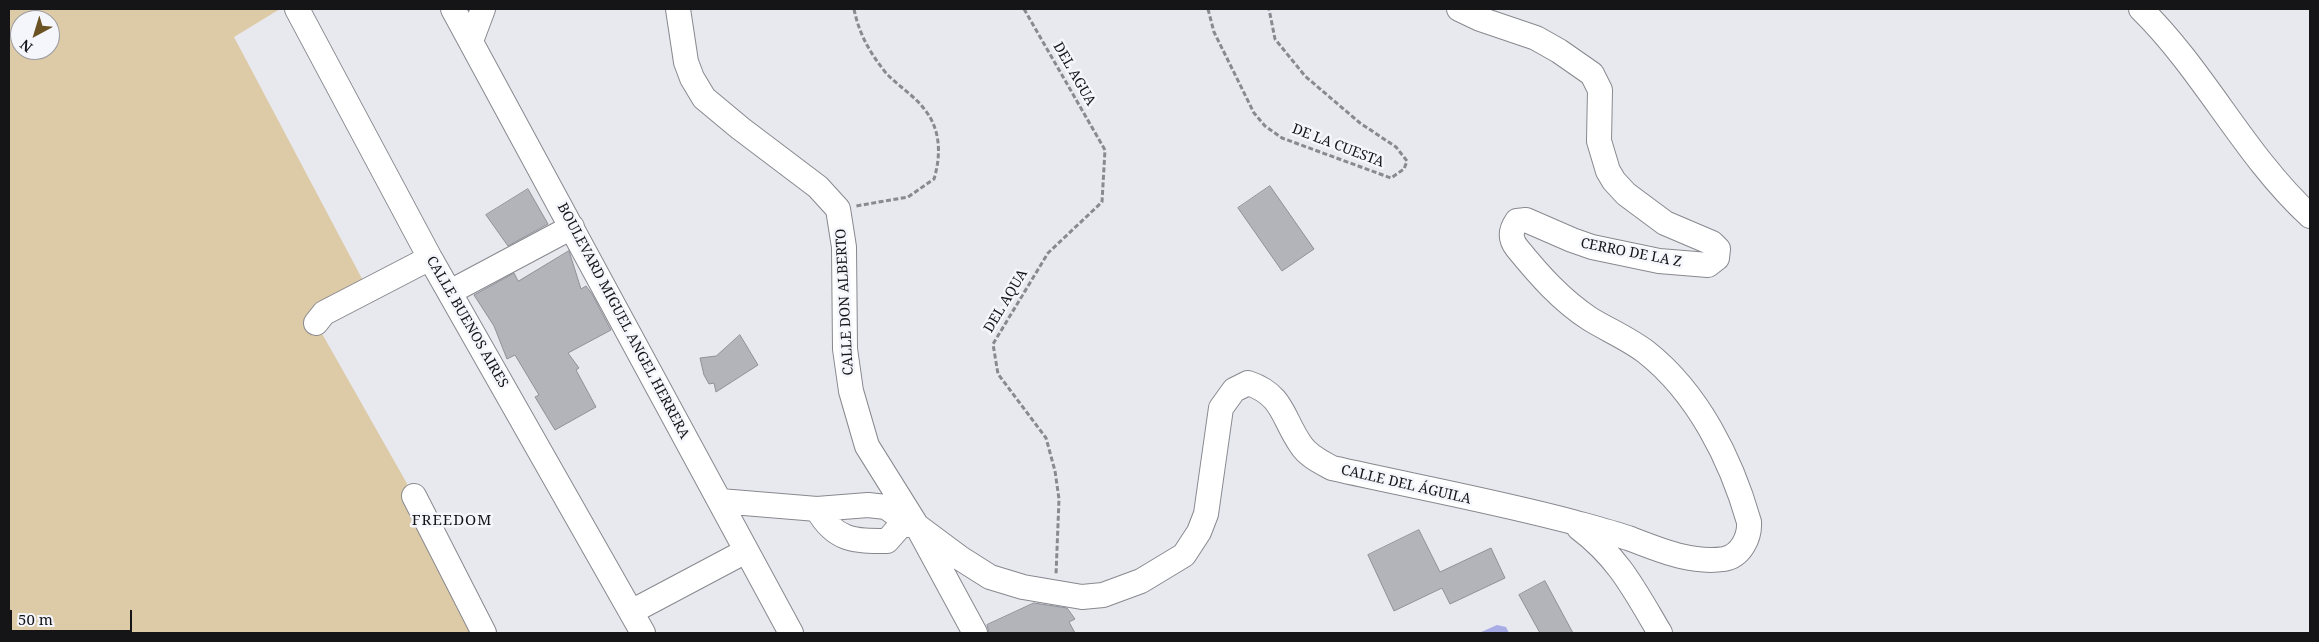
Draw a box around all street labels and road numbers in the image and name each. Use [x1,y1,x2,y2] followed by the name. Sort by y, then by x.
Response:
[1049,39,1099,109] street label: DEL AGUA
[1290,121,1386,171] street label: DE LA CUESTA
[553,200,693,442] street label: BOULEVARD MIGUEL ANGEL HERRERA
[833,228,857,376] street label: CALLE DON ALBERTO
[1579,235,1683,271] street label: CERRO DE LA Z
[422,253,512,391] street label: CALLE BUENOS AIRES
[981,266,1031,336] street label: DEL AQUA
[1339,462,1473,508] street label: CALLE DEL ÁGUILA

